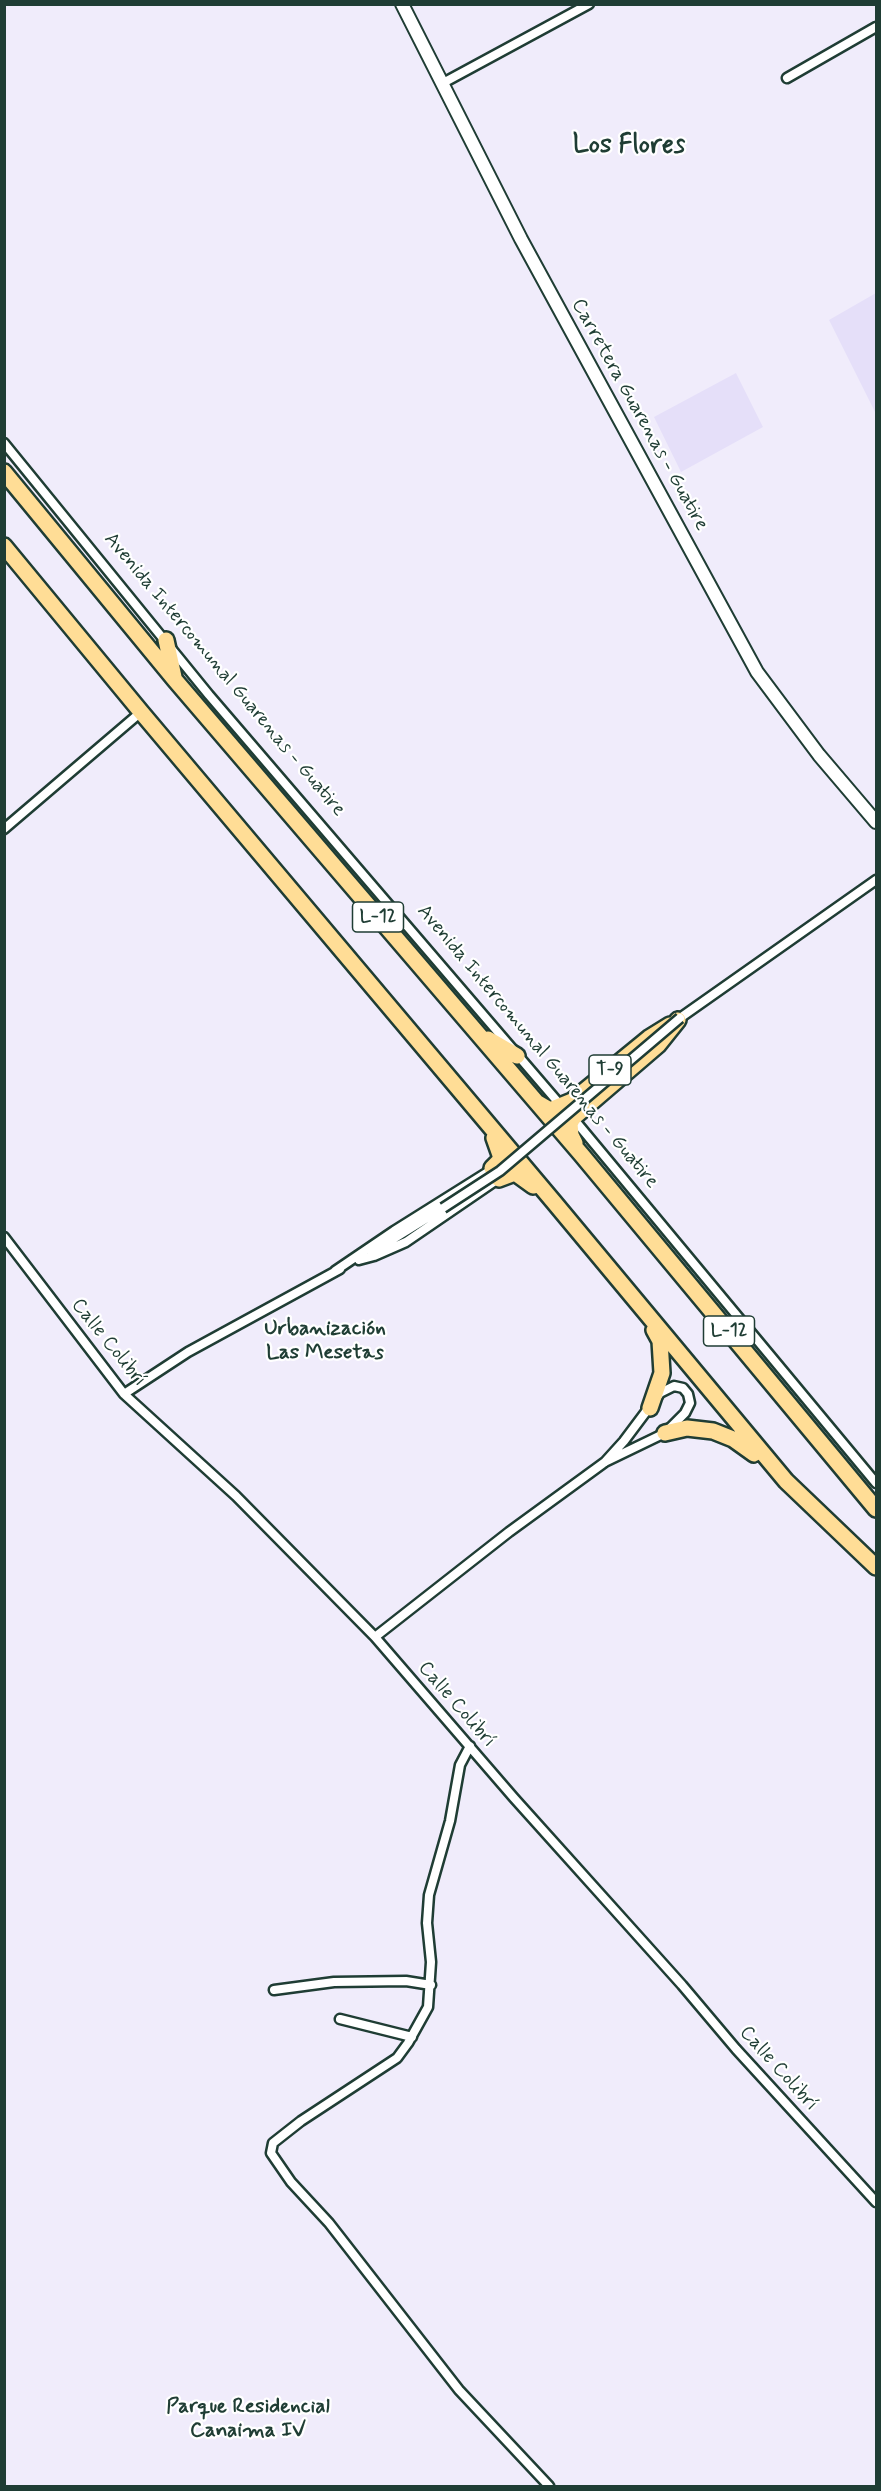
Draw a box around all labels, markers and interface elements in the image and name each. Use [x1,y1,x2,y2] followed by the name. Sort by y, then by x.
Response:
[573,131,685,163] district label: Los Flores
[565,295,713,535] street label: Carretera Guarenas - Guatire
[98,528,350,822] street label: Avenida Intercomunal Guarenas - Guatire
[411,900,663,1194] street label: Avenida Intercomunal Guarenas - Guatire
[352,902,404,932] road number: L-12
[589,1055,631,1085] road number: T-9
[65,1294,151,1392] street label: Calle Colibrí
[704,1316,754,1346] road number: L-12
[264,1317,386,1367] district label: Urbanización Las Mesetas
[412,1657,500,1753] street label: Calle Colibrí
[733,2021,823,2117] street label: Calle Colibrí
[166,2395,330,2445] district label: Parque Residencial Canaima IV

